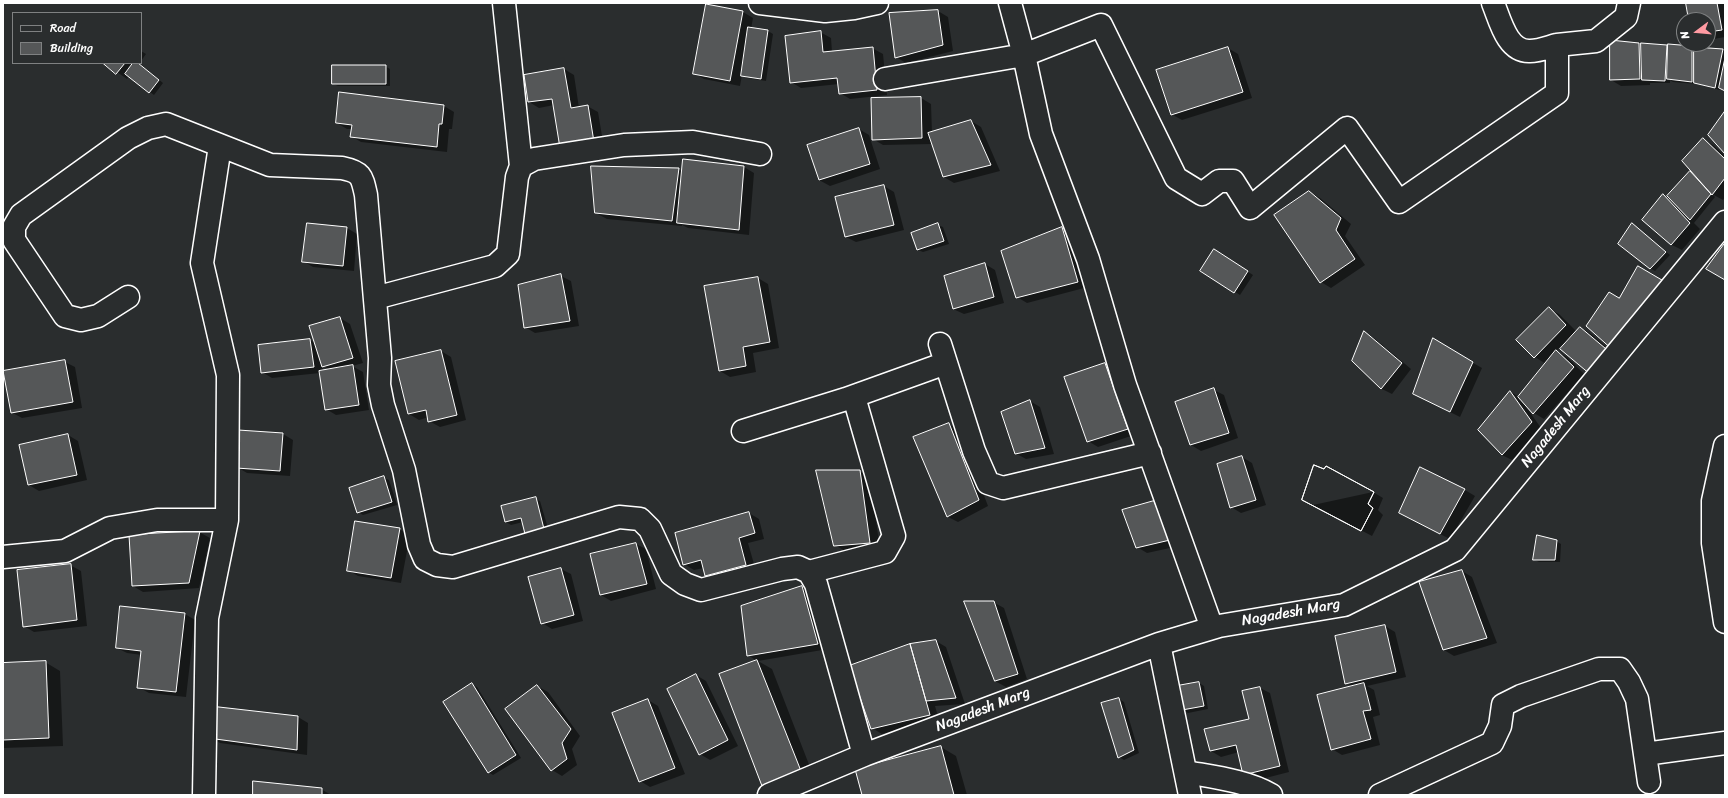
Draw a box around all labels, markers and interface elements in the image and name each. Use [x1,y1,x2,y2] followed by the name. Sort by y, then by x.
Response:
[12,12,142,64] legend
[1676,12,1716,52] north arrow
[50,17,76,39] text: Road
[1675,29,1695,41] text: N
[50,37,93,59] text: Building
[1518,383,1594,471] street label: Nagadesh Marg
[1240,595,1342,631] street label: Nagadesh Marg
[933,684,1033,736] street label: Nagadesh Marg

